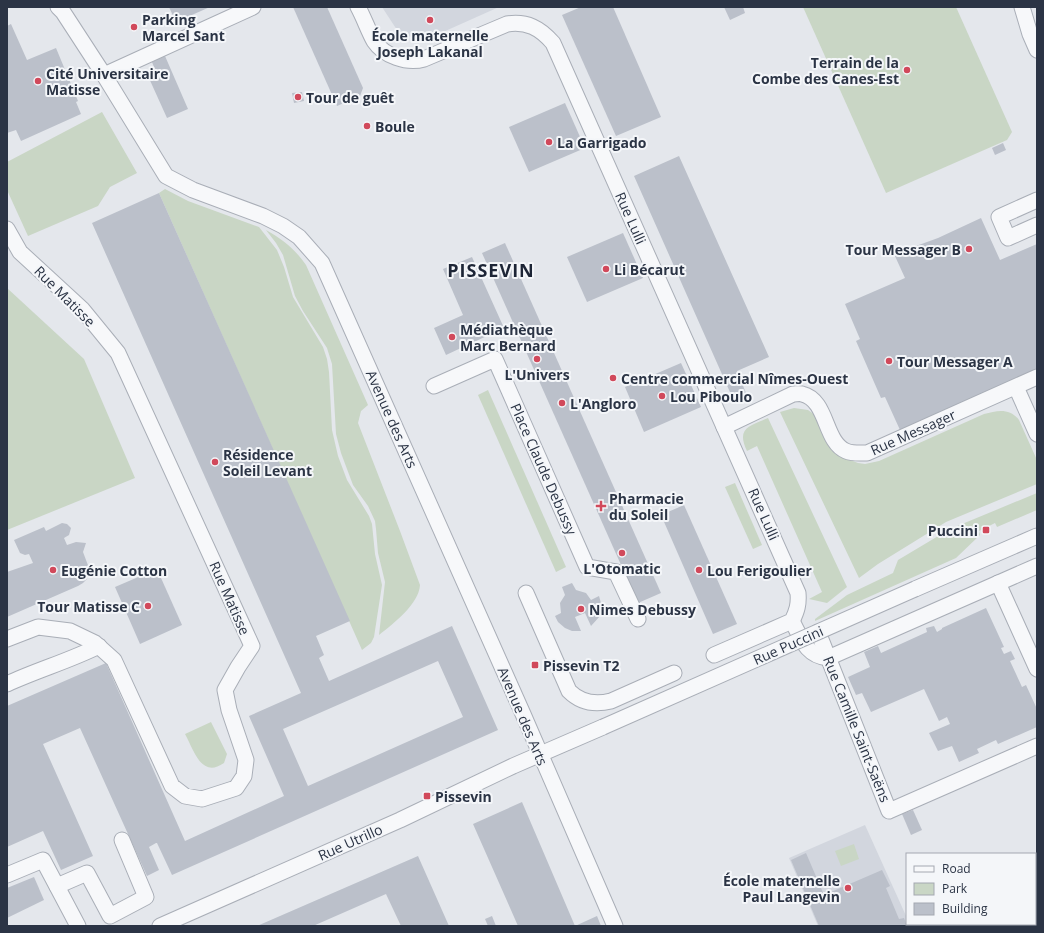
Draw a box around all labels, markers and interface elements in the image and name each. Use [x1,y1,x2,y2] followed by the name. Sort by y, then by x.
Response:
[142,10,225,45] place label: Parking Marcel Sant
[425,15,435,25] marker: École maternelle Joseph Lakanal
[129,22,139,32] marker: Parking Marcel Sant
[371,26,489,61] place label: École maternelle Joseph Lakanal
[752,53,899,88] place label: Terrain de la Combe des Canes-Est
[46,64,169,99] place label: Cité Universitaire Matisse
[902,65,912,75] marker: Terrain de la Combe des Canes-Est
[33,76,43,86] marker: Cité Universitaire Matisse
[306,88,394,107] place label: Tour de guêt
[293,92,303,102] marker: Tour de guêt
[375,117,415,136] place label: Boule
[362,121,372,131] marker: Boule
[557,133,647,152] place label: La Garrigado
[544,137,554,147] marker: La Garrigado
[611,189,651,247] street label: Rue Lulli
[846,240,961,259] place label: Tour Messager B
[964,244,974,254] marker: Tour Messager B
[447,258,535,282] district label: PISSEVIN
[614,260,685,279] place label: Li Bécarut
[30,261,100,331] street label: Rue Matisse
[601,264,611,274] marker: Li Bécarut
[460,320,556,355] place label: Médiathèque Marc Bernard
[447,332,457,342] marker: Médiathèque Marc Bernard
[897,352,1013,371] place label: Tour Messager A
[532,354,542,364] marker: L'Univers
[884,356,894,366] marker: Tour Messager A
[504,365,570,384] place label: L'Univers
[362,367,422,471] street label: Avenue des Arts
[621,369,848,388] place label: Centre commercial Nîmes-Ouest
[608,373,618,383] marker: Centre commercial Nîmes-Ouest
[670,387,752,406] place label: Lou Piboulo
[657,391,667,401] marker: Lou Piboulo
[570,394,637,413] place label: L'Angloro
[557,398,567,408] marker: L'Angloro
[506,400,582,539] street label: Place Claude Debussy
[867,405,959,459] street label: Rue Messager
[223,445,312,480] place label: Résidence Soleil Levant
[210,457,220,467] marker: Résidence Soleil Levant
[744,485,784,543] street label: Rue Lulli
[609,489,684,524] place label: Pharmacie du Soleil
[596,501,606,511] marker: Pharmacie du Soleil
[928,521,978,540] place label: Puccini
[981,525,991,535] marker: Puccini
[617,548,627,558] marker: L'Otomatic
[205,558,255,638] street label: Rue Matisse
[583,559,661,578] place label: L'Otomatic
[61,561,167,580] place label: Eugénie Cotton
[707,561,813,580] place label: Lou Ferigoulier
[48,565,58,575] marker: Eugénie Cotton
[694,565,704,575] marker: Lou Ferigoulier
[37,597,140,616] place label: Tour Matisse C
[589,600,696,619] place label: Nimes Debussy
[143,601,153,611] marker: Tour Matisse C
[576,604,586,614] marker: Nimes Debussy
[750,621,826,669] street label: Rue Puccini
[819,653,895,805] street label: Rue Camille Saint-Saëns
[543,656,619,675] place label: Pissevin T2
[530,660,540,670] marker: Pissevin T2
[494,664,552,768] street label: Avenue des Arts
[435,787,492,806] place label: Pissevin
[422,791,432,801] marker: Pissevin
[315,819,385,865] street label: Rue Utrillo
[906,853,1036,925] legend
[942,860,971,877] text: Road
[723,871,840,906] place label: École maternelle Paul Langevin
[942,880,968,897] text: Park
[843,883,853,893] marker: École maternelle Paul Langevin
[942,900,988,917] text: Building

